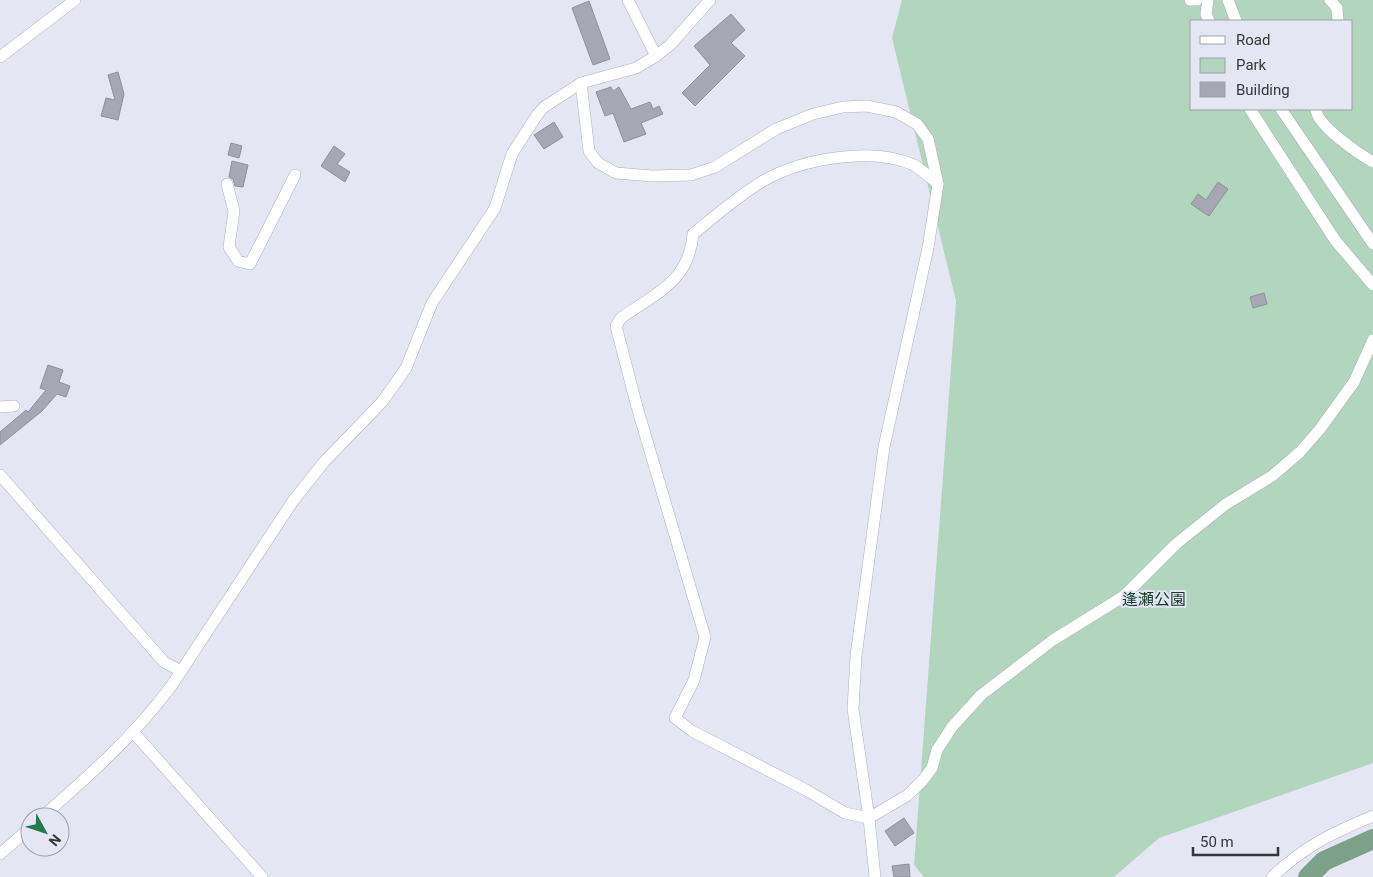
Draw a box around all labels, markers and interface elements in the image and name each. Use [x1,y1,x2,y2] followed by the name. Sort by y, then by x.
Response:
[1190,20,1353,110] legend
[1236,31,1270,49] text: Road
[1236,56,1267,74] text: Park
[1236,81,1290,99] text: Building
[1122,590,1186,609] park label: 逢瀬公園
[20,807,70,857] north arrow
[1193,824,1278,856] scale bar
[46,831,64,849] text: N
[1200,833,1234,851] text: 50 m

